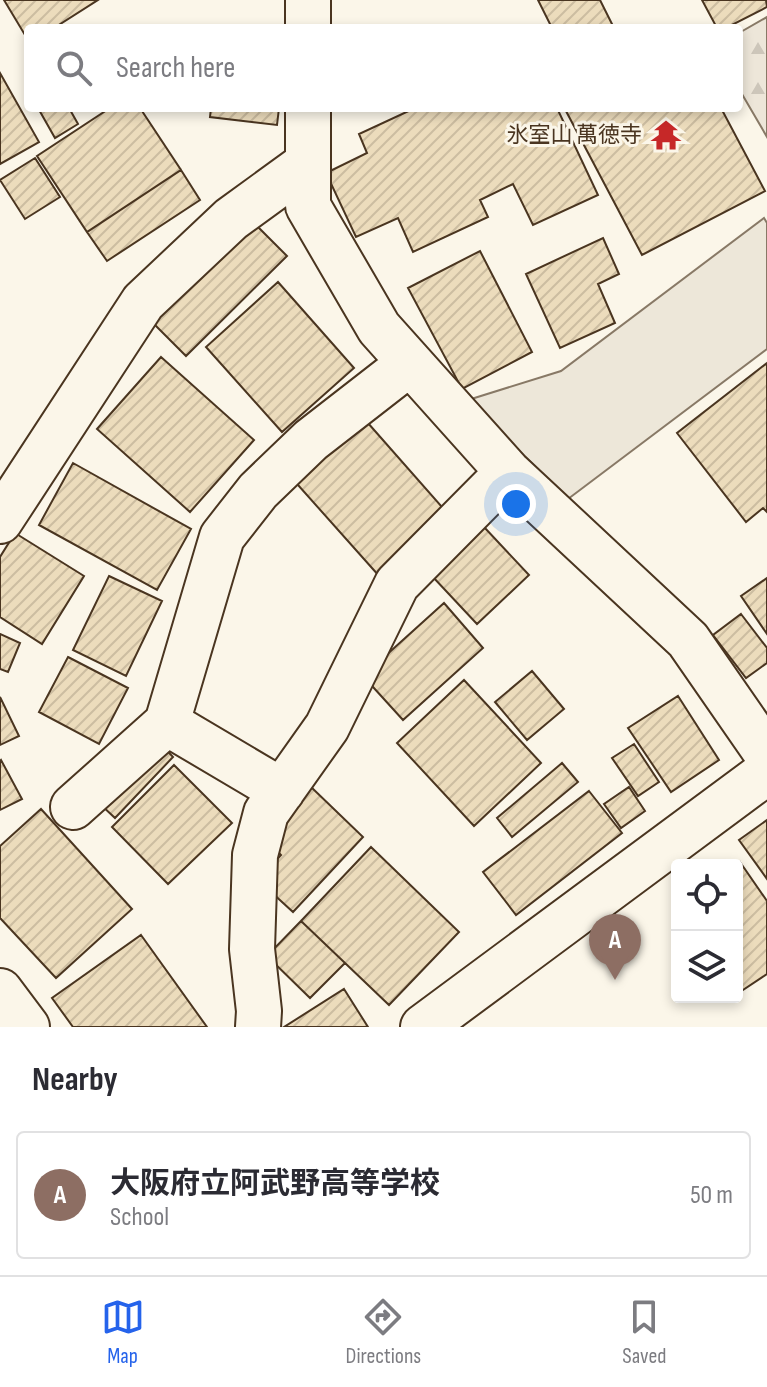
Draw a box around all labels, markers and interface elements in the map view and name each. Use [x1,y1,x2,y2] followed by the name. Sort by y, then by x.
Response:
[24,24,743,112] search box
[52,46,96,90] icon: search
[116,50,235,86] text: Search here
[649,118,683,152] temple icon: 氷室山 萬徳寺
[507,122,642,149] place label: 氷室山 萬徳寺
[496,484,536,524] your location
[671,859,743,1003] map controls
[671,859,743,931] button: locate
[589,914,641,980] pin: A
[671,931,743,1003] button: layers
[32,1059,118,1100] text: Nearby
[110,1166,440,1202] text: 大阪府立阿武野高等学校
[54,1180,66,1211] text: A
[690,1180,733,1211] text: 50 m
[110,1202,169,1233] text: School
[101,1295,145,1370] tab: Map
[346,1295,421,1370] tab: Directions
[622,1295,666,1370] tab: Saved

